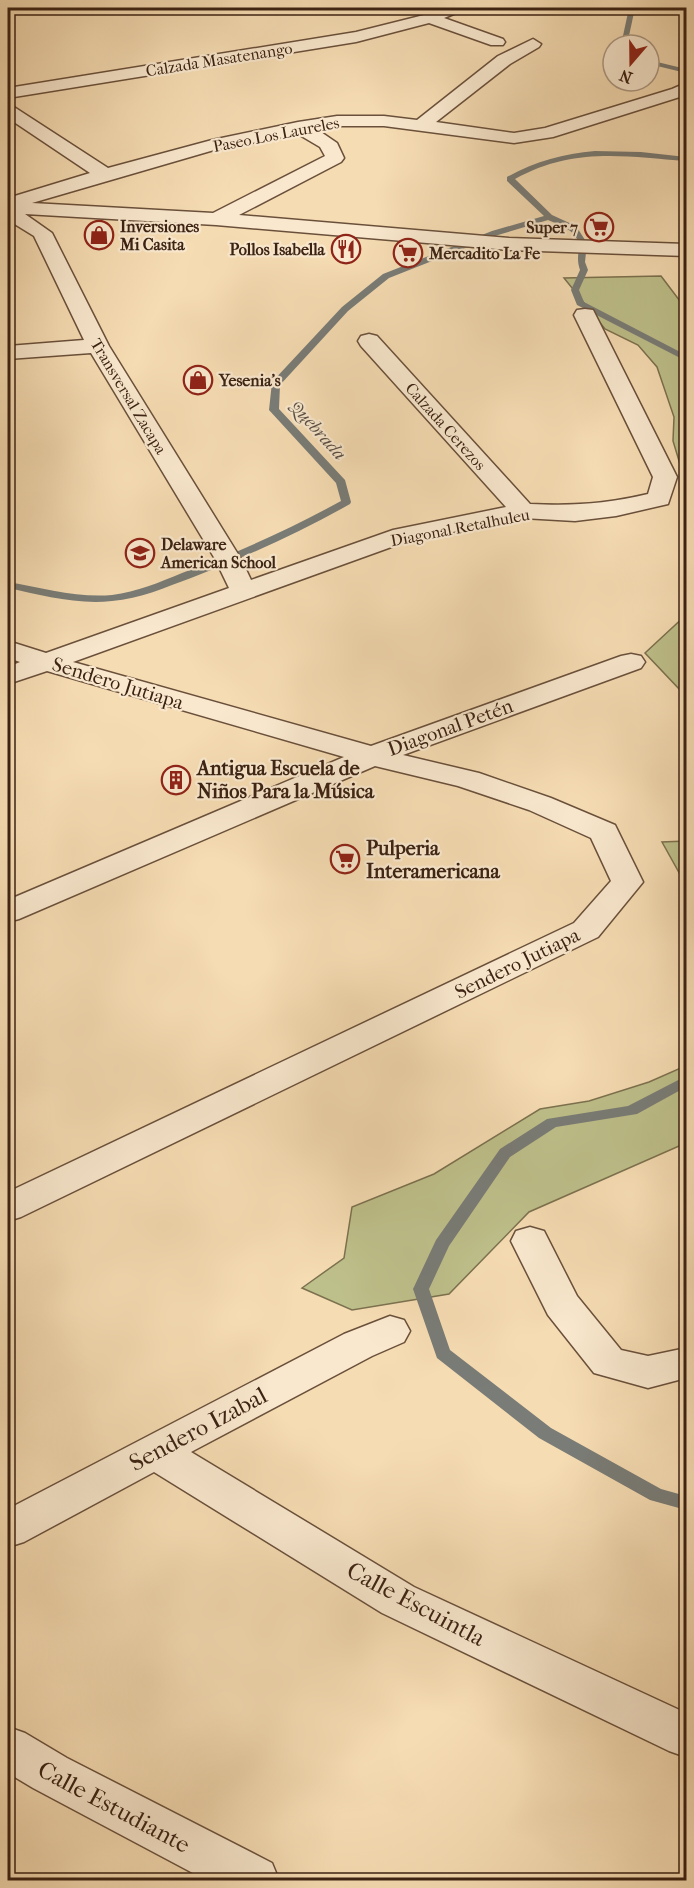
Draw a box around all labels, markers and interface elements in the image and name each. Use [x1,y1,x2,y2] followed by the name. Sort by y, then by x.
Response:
[601,33,661,93] north arrow
[144,39,294,80] street label: Calzada Masatenango
[616,65,635,88] text: N
[211,113,341,156] street label: Paseo Los Laureles
[583,211,615,243] supermarket icon: Super 7
[119,217,199,254] place label: Inversiones Mi Casita
[526,218,578,238] place label: Super 7
[83,219,115,251] shop icon: Inversiones Mi Casita
[330,233,362,265] restaurant icon: Pollos Isabella
[392,237,424,269] supermarket icon: Mercadito La Fe
[230,240,326,259] place label: Pollos Isabella
[428,244,540,263] place label: Mercadito La Fe
[87,335,171,458] street label: Transversal Zacapa
[182,364,214,396] shop icon: Yesenia's
[218,371,281,390] place label: Yesenia's
[401,379,490,474] street label: Calzada Cerezos
[285,395,350,464] water label: Quebrada
[389,505,531,550] street label: Diagonal Retalhuleu
[160,535,276,572] place label: Delaware American School
[124,537,156,569] school or university icon: Delaware American School
[49,653,187,715] street label: Sendero Jutiapa
[384,694,516,761] street label: Diagonal Petén
[195,757,375,803] place label: Antigua Escuela de Niños Para la Música
[160,764,192,796] building icon: Antigua Escuela de Niños Para la Música
[366,837,500,883] place label: Pulperia Interamericana
[329,843,361,875] supermarket icon: Pulperia Interamericana
[451,923,584,1004] street label: Sendero Jutiapa
[124,1381,272,1477] street label: Sendero Izabal
[342,1556,491,1653] street label: Calle Escuintla
[33,1755,195,1859] street label: Calle Estudiante

